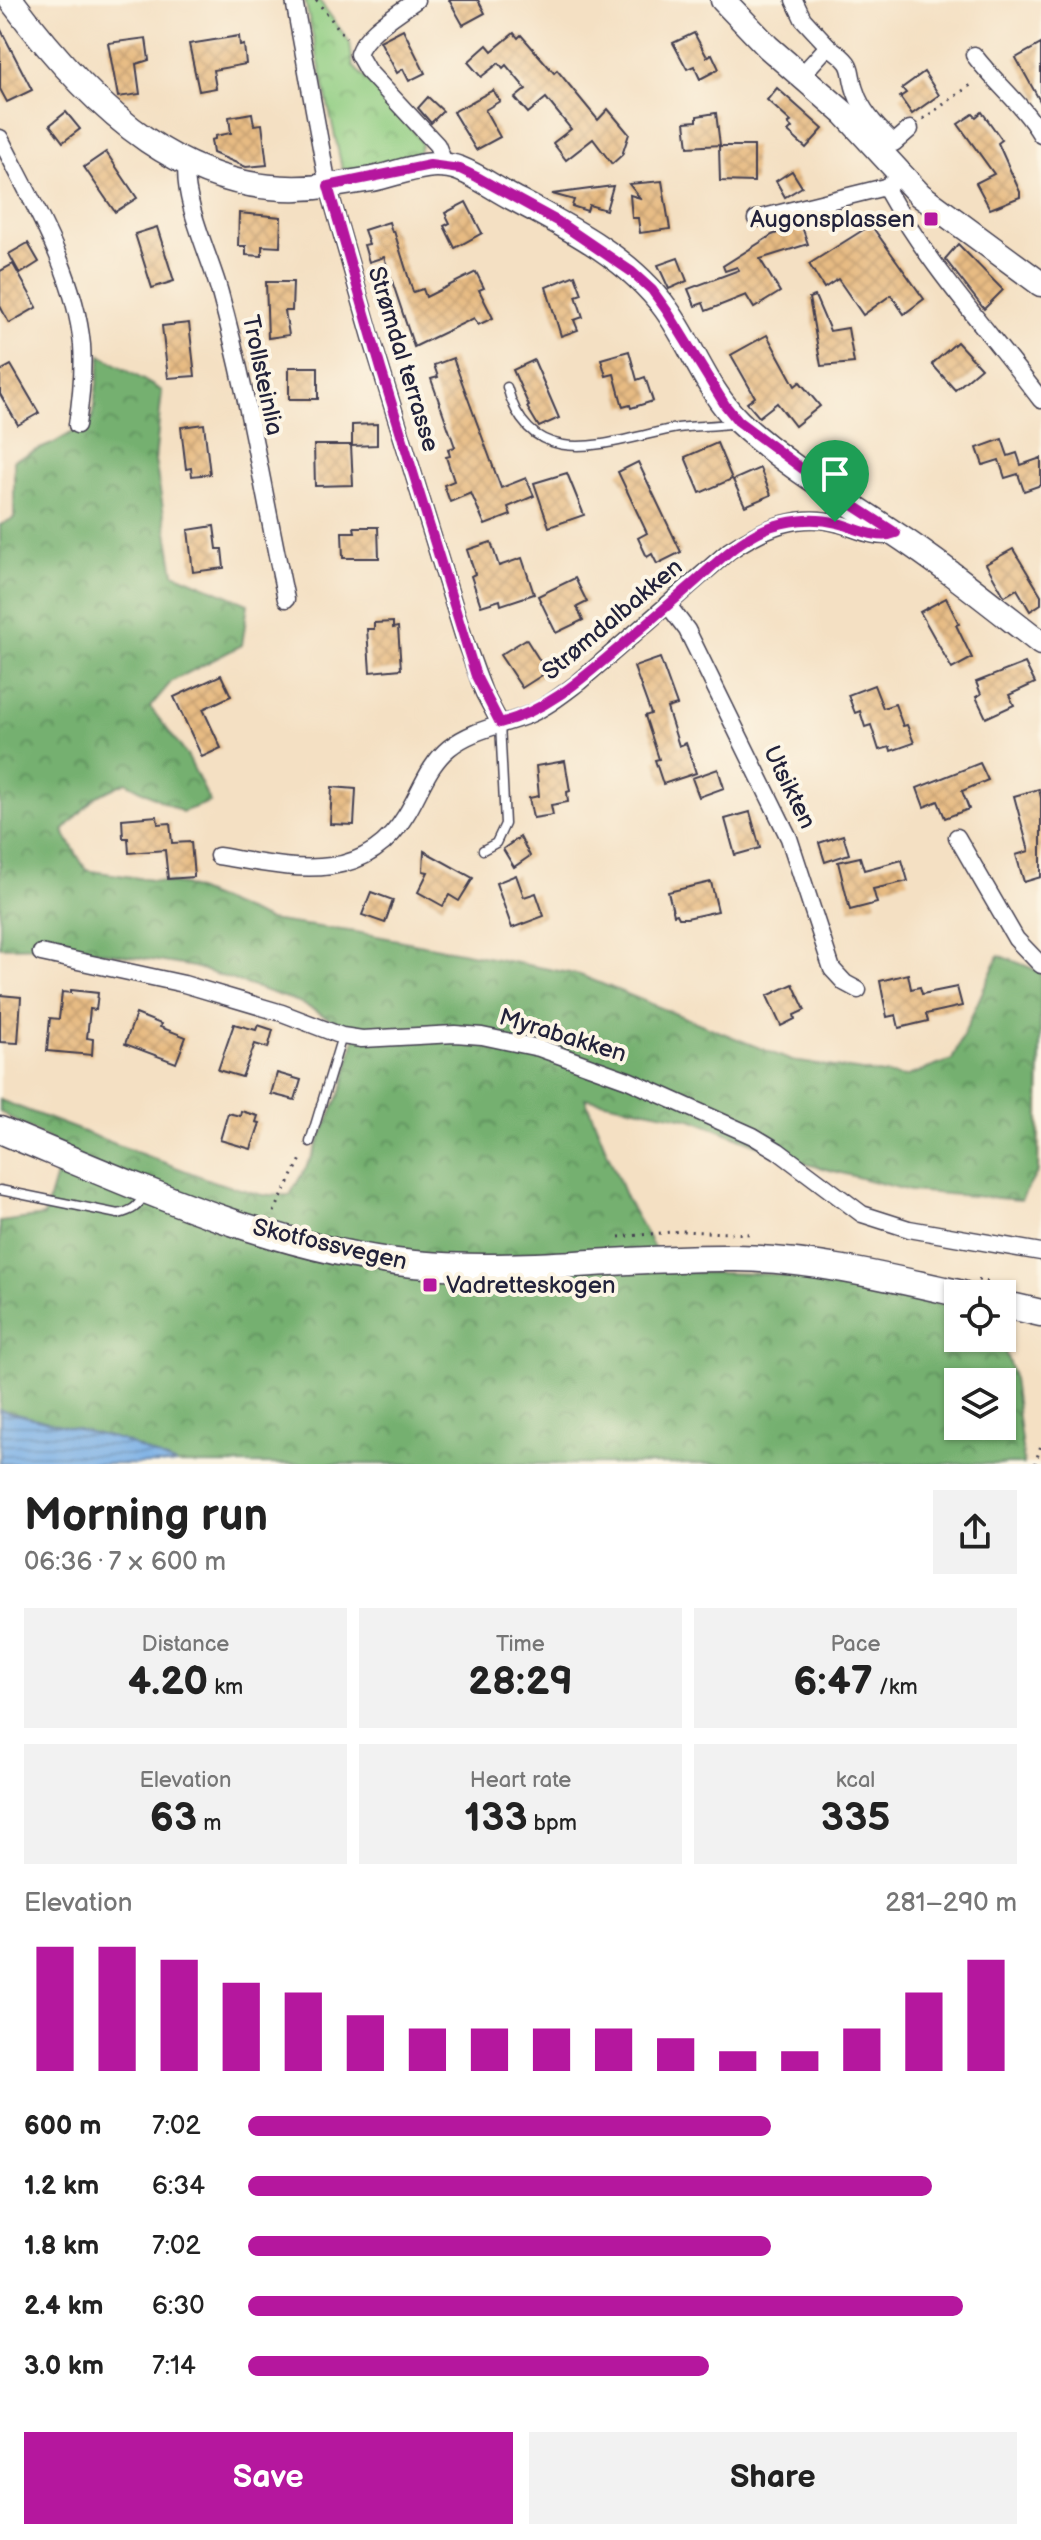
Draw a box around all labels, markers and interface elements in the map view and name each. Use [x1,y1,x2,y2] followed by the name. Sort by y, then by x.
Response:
[750,205,915,234] place label: Augonsplassen
[922,210,940,228] marker: Augonsplassen
[362,263,445,455] street label: Strømdal terrasse
[236,312,289,438] street label: Trollsteinlia
[801,440,869,522] pin
[813,452,857,496] icon: arrive
[536,552,688,686] street label: Strømdalbakken
[757,741,822,834] street label: Utsikten
[496,1002,630,1069] street label: Myrabakken
[250,1213,410,1276] street label: Skotfossvegen
[446,1271,616,1300] place label: Vadretteskogen
[421,1276,439,1294] marker: Vadretteskogen
[944,1280,1016,1440] map controls
[944,1280,1016,1352] button: locate
[944,1368,1016,1440] button: layers
[24,1490,268,1543] text: Morning run
[933,1490,1017,1574] button: share
[24,1547,226,1578] text: 06:36 · 7 × 600 m
[142,1631,229,1658] text: Distance
[496,1631,545,1658] text: Time
[830,1631,881,1658] text: Pace
[128,1658,208,1706] text: 4.20
[468,1658,573,1706] text: 28:29
[793,1658,873,1706] text: 6:47
[208,1674,243,1701] text: km
[873,1674,918,1701] text: /km
[140,1767,231,1794] text: Elevation
[470,1767,571,1794] text: Heart rate
[836,1767,875,1794] text: kcal
[150,1794,197,1842] text: 63
[464,1794,528,1842] text: 133
[821,1794,890,1842] text: 335
[197,1810,221,1837] text: m
[528,1810,577,1837] text: bpm
[24,1888,132,1919] text: Elevation
[885,1888,1017,1919] text: 281–290 m
[24,2111,101,2142] text: 600 m
[152,2111,201,2142] text: 7:02
[24,2171,99,2202] text: 1.2 km
[152,2171,205,2202] text: 6:34
[24,2231,99,2262] text: 1.8 km
[152,2231,201,2262] text: 7:02
[24,2291,103,2322] text: 2.4 km
[152,2291,204,2322] text: 6:30
[24,2351,104,2382] text: 3.0 km
[152,2351,196,2382] text: 7:14
[24,2432,513,2524] button: Save
[529,2432,1017,2524] button: Share

